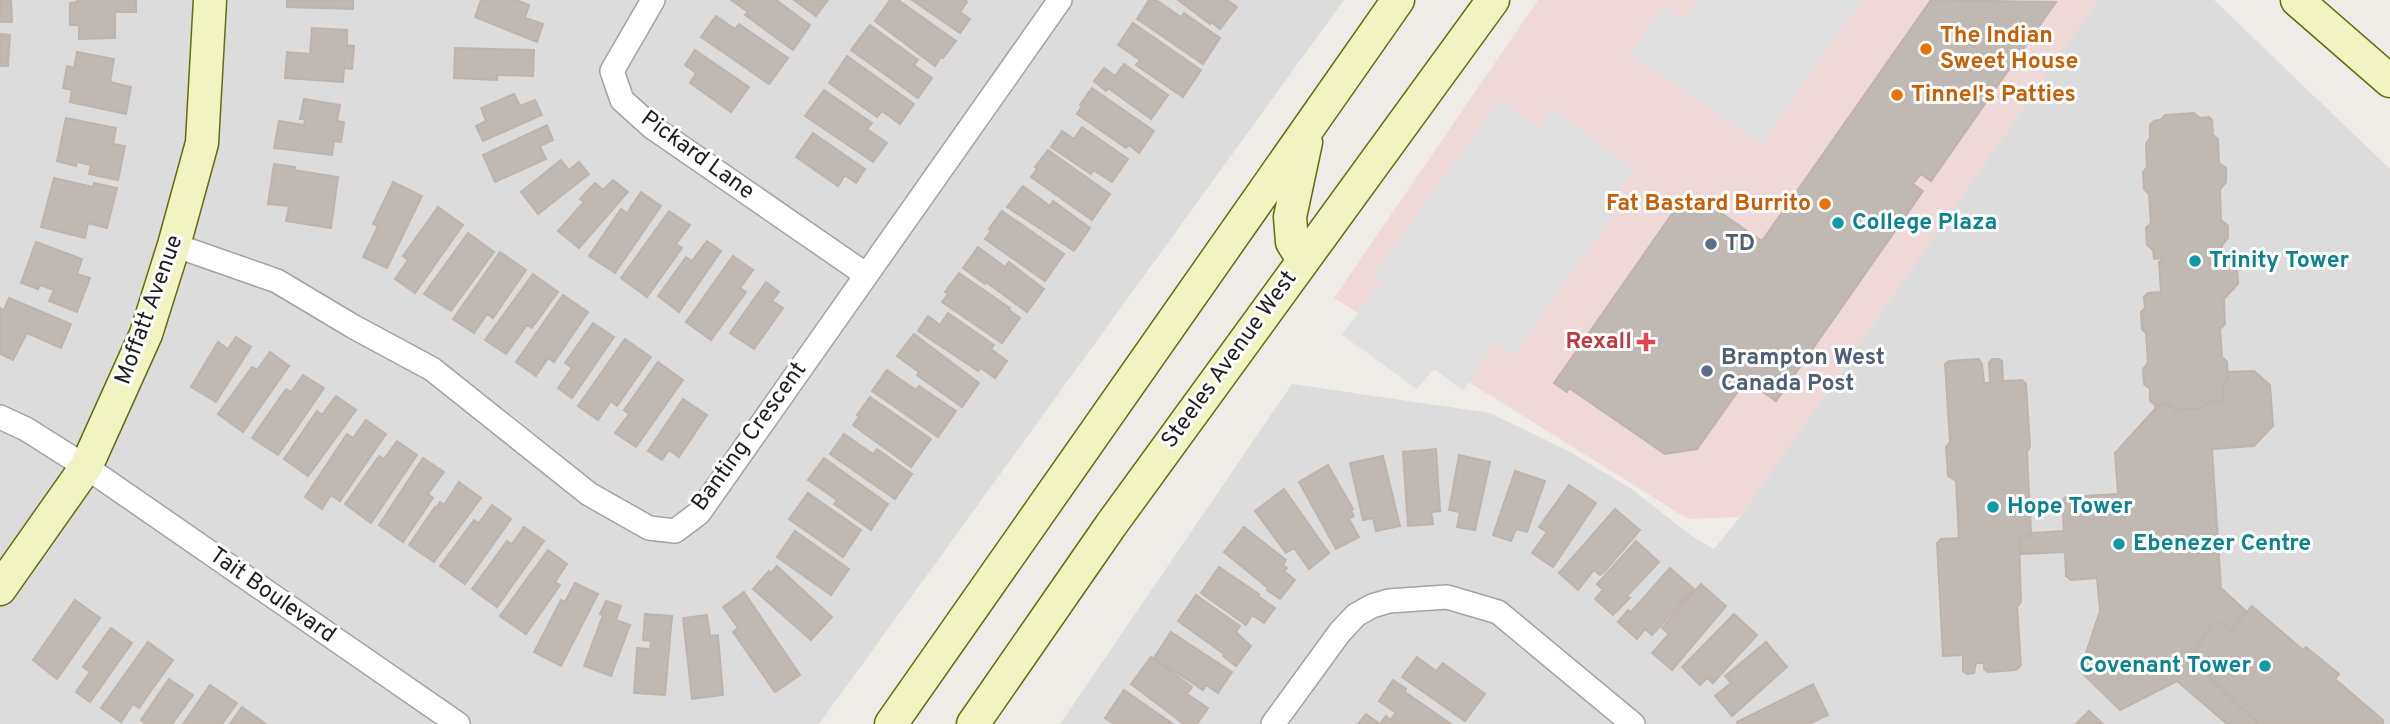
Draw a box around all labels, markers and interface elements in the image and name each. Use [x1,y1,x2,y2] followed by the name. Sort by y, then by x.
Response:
[1940,22,2078,77] place label: The Indian Sweet House
[1918,41,1934,57] marker: The Indian Sweet House
[1911,81,2076,110] place label: Tinnel's Patties
[1889,87,1905,103] marker: Tinnel's Patties
[634,105,760,207] street label: Pickard Lane
[1606,190,1811,219] place label: Fat Bastard Burrito
[1817,196,1833,212] marker: Fat Bastard Burrito
[1852,209,1997,238] place label: College Plaza
[1830,215,1846,231] marker: College Plaza
[1725,230,1755,259] place label: TD
[110,231,190,389] street label: Moffatt Avenue
[1703,236,1719,252] marker: TD
[2209,247,2350,276] place label: Trinity Tower
[2187,253,2203,269] marker: Trinity Tower
[1156,265,1304,455] street label: Steeles Avenue West
[1565,328,1632,357] place label: Rexall
[1638,334,1654,350] marker: Rexall
[1721,344,1885,399] place label: Brampton West Canada Post
[686,357,814,517] street label: Banting Crescent
[1699,363,1715,379] marker: Brampton West Canada Post
[2007,493,2133,522] place label: Hope Tower
[1985,499,2001,515] marker: Hope Tower
[2133,530,2311,559] place label: Ebenezer Centre
[2111,536,2127,552] marker: Ebenezer Centre
[203,542,341,650] street label: Tait Boulevard
[2079,652,2251,681] place label: Covenant Tower
[2257,658,2273,674] marker: Covenant Tower

